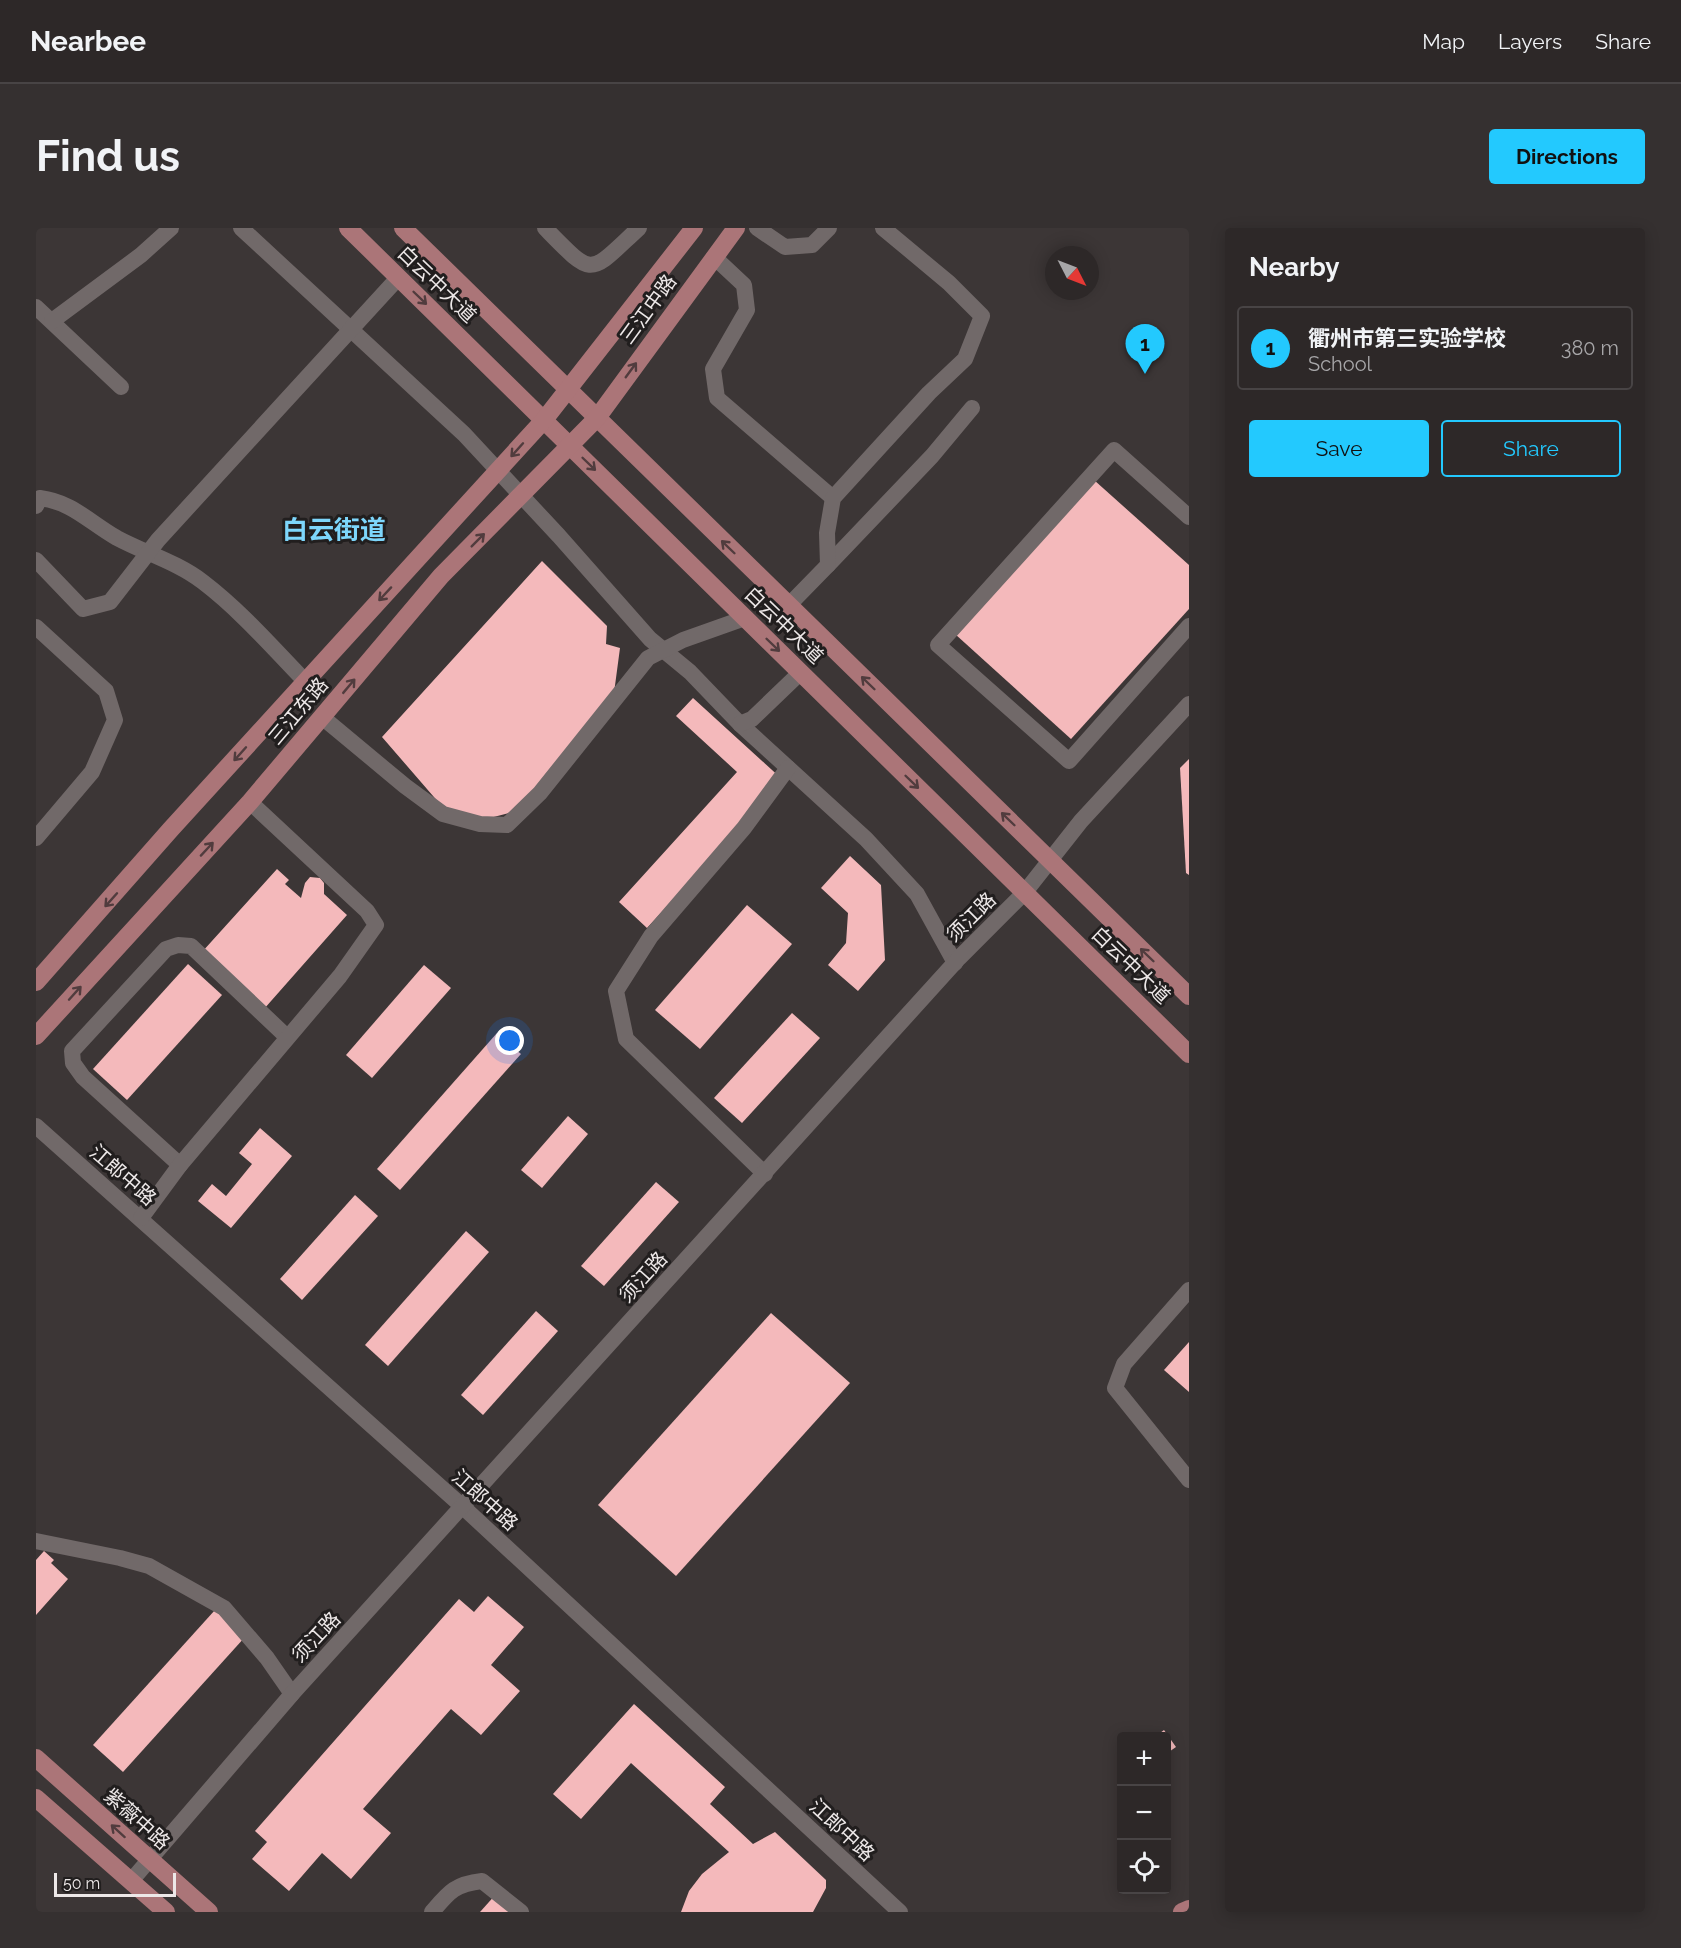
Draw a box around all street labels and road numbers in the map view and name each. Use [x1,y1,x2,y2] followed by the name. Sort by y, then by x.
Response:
[393,241,481,327] street label: 白云中大道
[615,270,681,348] street label: 三江中路
[740,582,828,668] street label: 白云中大道
[263,673,333,749] street label: 三江东路
[941,887,1001,947] street label: 须江路
[1087,922,1175,1008] street label: 白云中大道
[85,1140,161,1210] street label: 江郎中路
[614,1247,672,1307] street label: 须江路
[447,1464,523,1536] street label: 江郎中路
[287,1607,345,1667] street label: 须江路
[99,1783,175,1855] street label: 紫薇中路
[805,1794,879,1866] street label: 江郎中路

